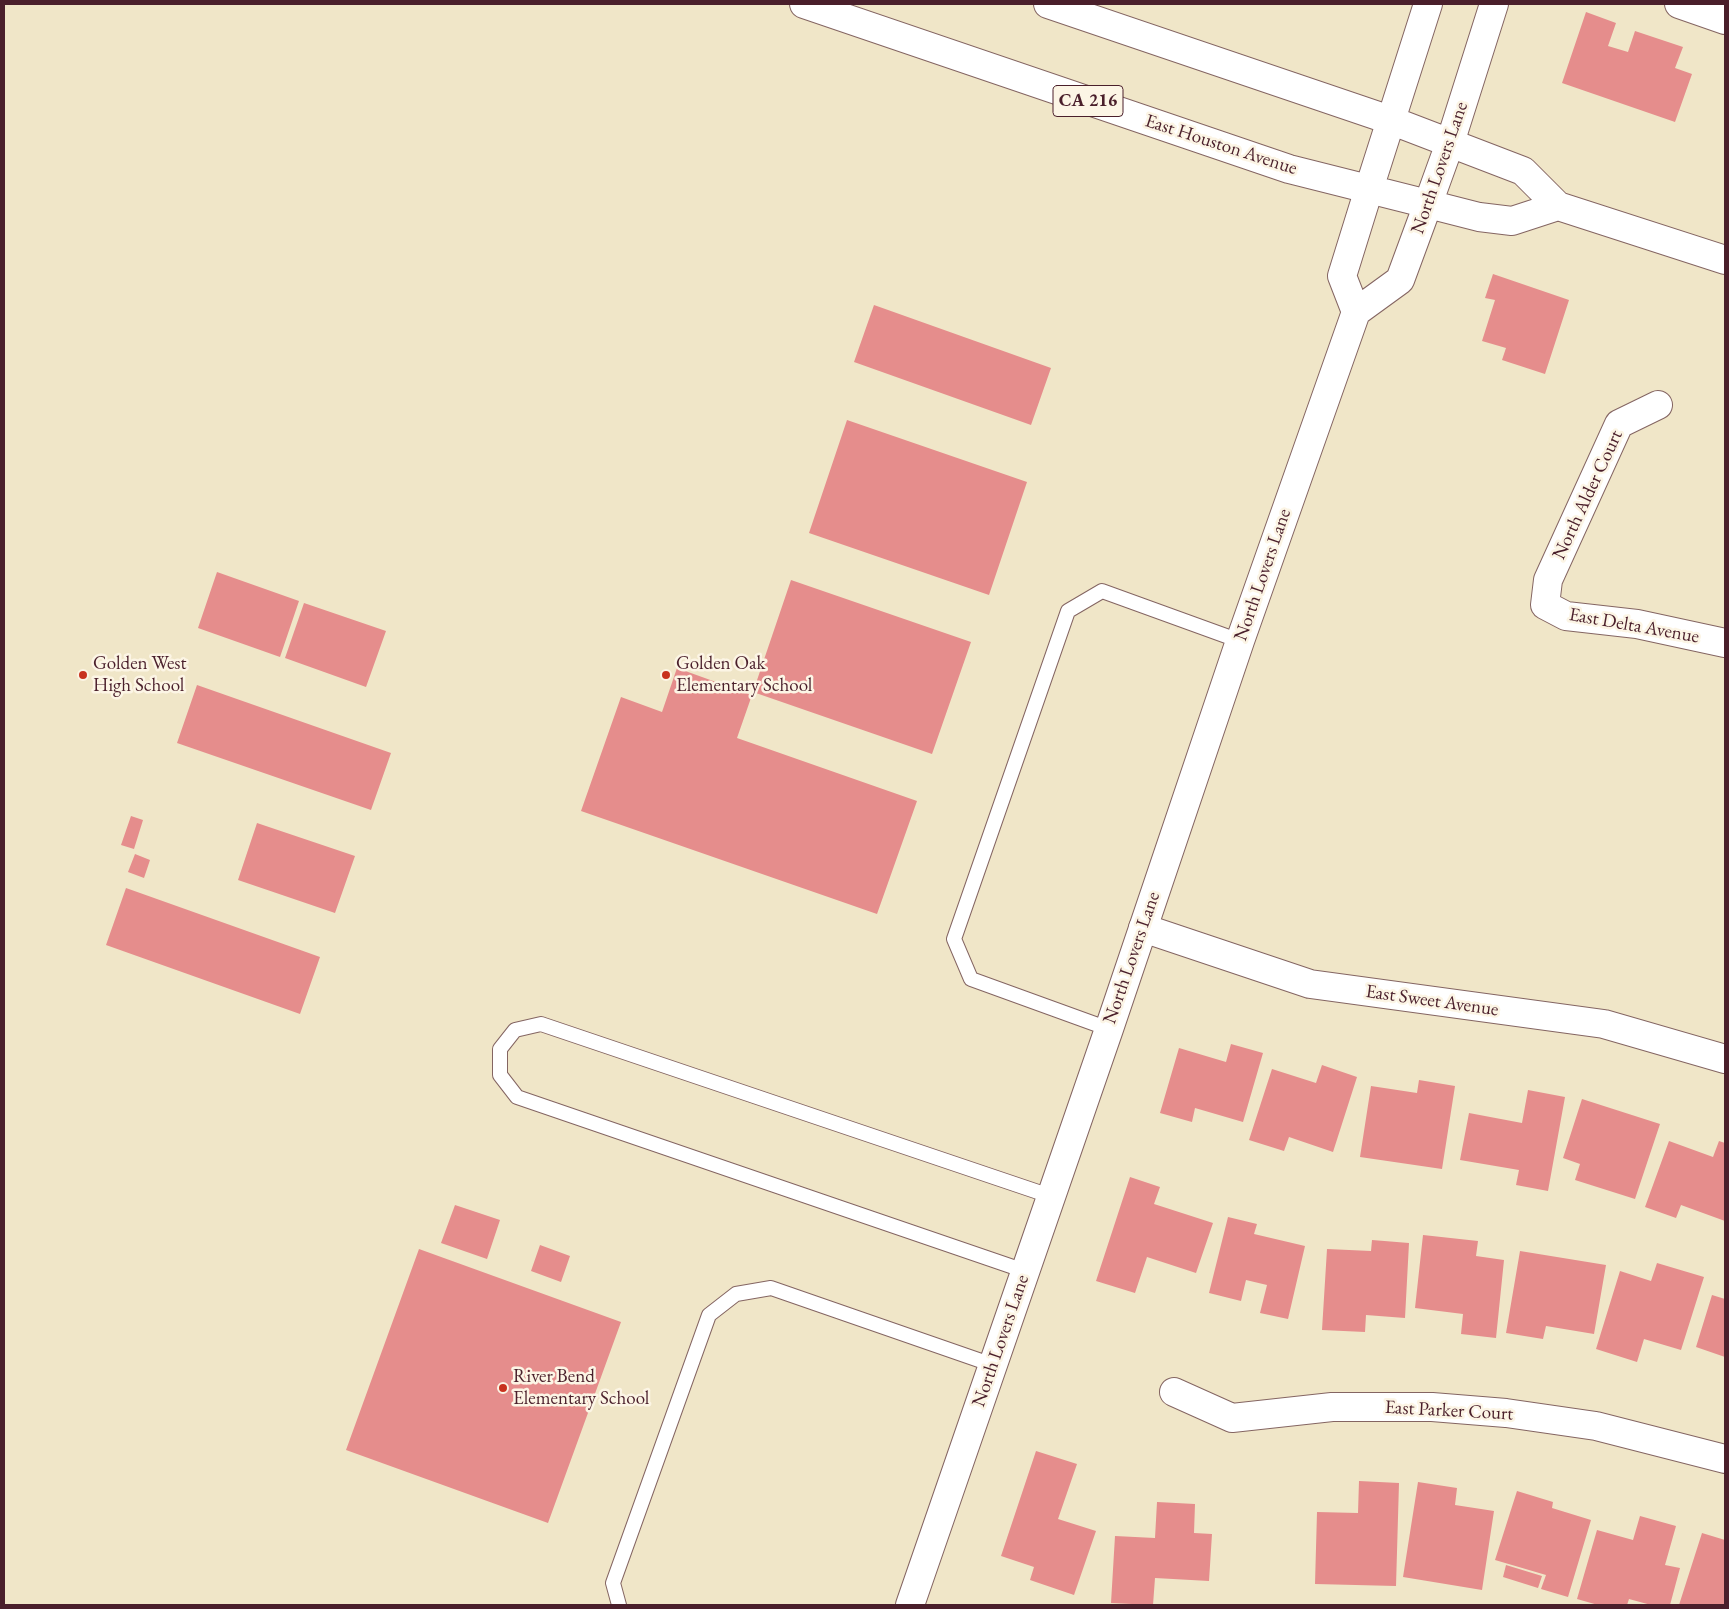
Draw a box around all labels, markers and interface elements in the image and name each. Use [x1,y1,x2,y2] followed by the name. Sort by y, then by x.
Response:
[1053,85,1123,116] road number: CA 216
[1407,99,1473,237] street label: North Lovers Lane
[1142,110,1300,180] street label: East Houston Avenue
[1548,427,1628,563] street label: North Alder Court
[1230,506,1296,644] street label: North Lovers Lane
[1567,603,1701,649] street label: East Delta Avenue
[93,653,186,697] place label: Golden West High School
[676,653,812,697] place label: Golden Oak Elementary School
[77,669,89,681] marker: Golden West High School
[660,669,672,681] marker: Golden Oak Elementary School
[1099,889,1165,1027] street label: North Lovers Lane
[1364,980,1500,1022] street label: East Sweet Avenue
[968,1272,1034,1410] street label: North Lovers Lane
[513,1366,649,1410] place label: River Bend Elementary School
[497,1382,509,1394] marker: River Bend Elementary School
[1384,1396,1514,1426] street label: East Parker Court

